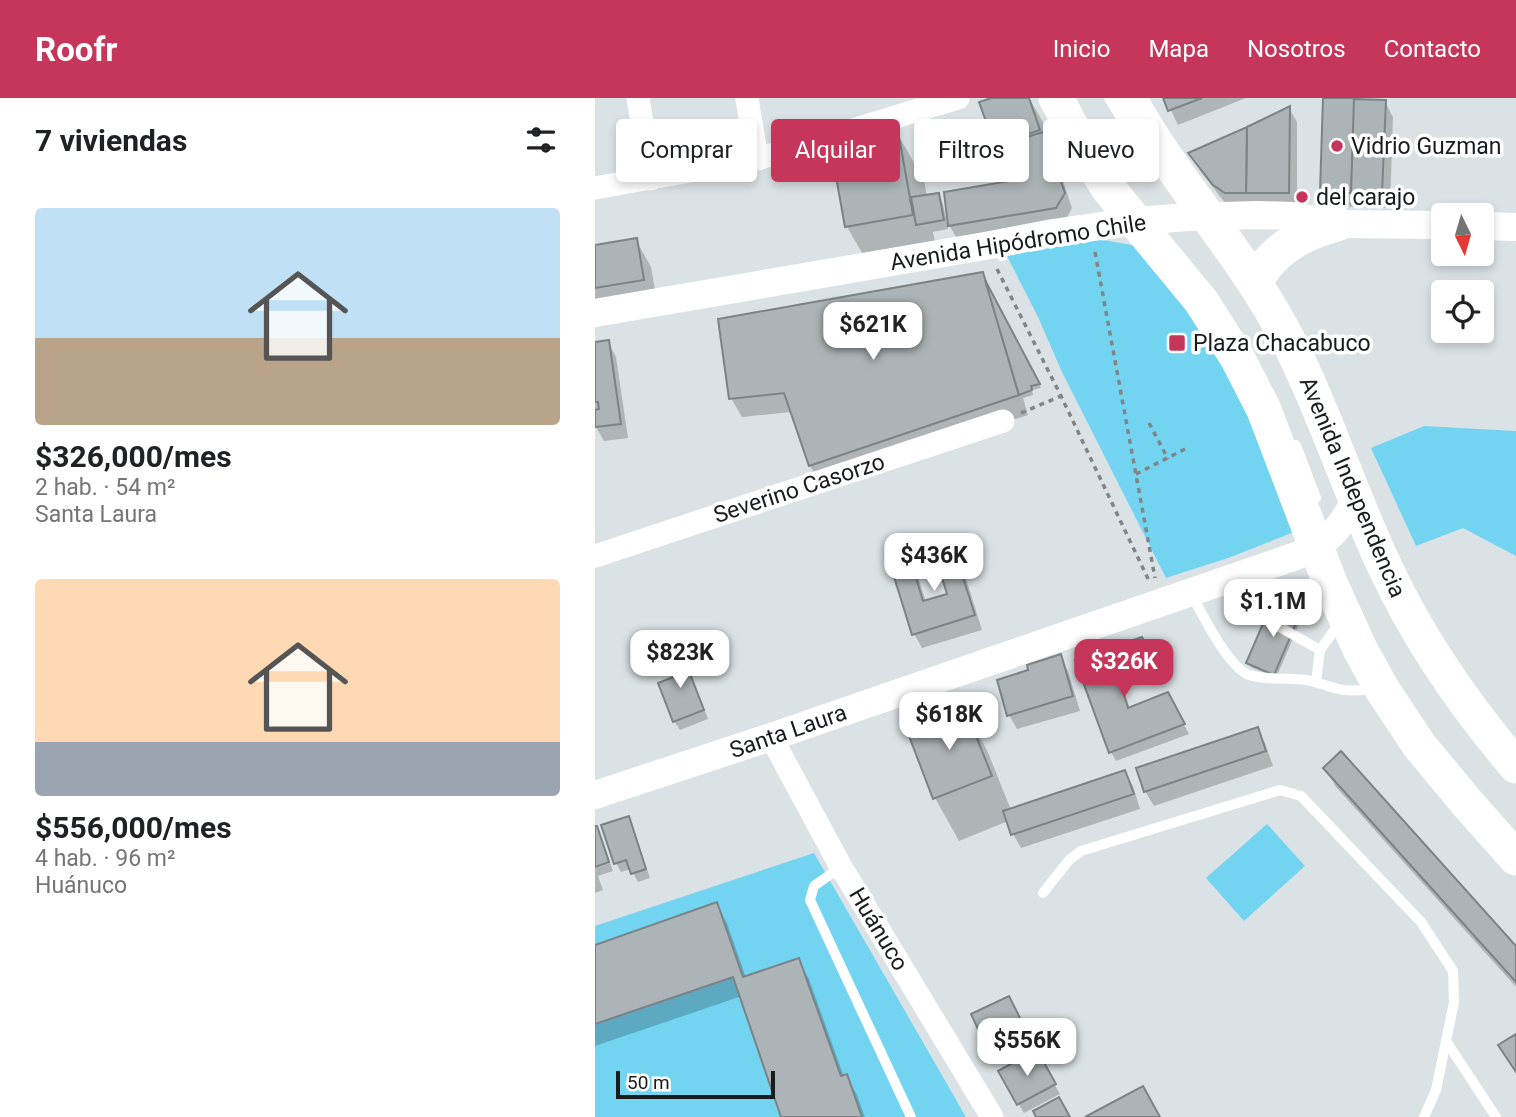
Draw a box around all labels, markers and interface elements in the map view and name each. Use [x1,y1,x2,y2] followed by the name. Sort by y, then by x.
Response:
[35,30,117,69] text: Roofr
[1053,35,1110,63] text: Inicio
[1148,35,1209,63] text: Mapa
[1247,35,1346,63] text: Nosotros
[1384,35,1481,63] text: Contacto
[616,119,757,182] chip: Comprar
[771,119,900,182] chip: Alquilar
[914,119,1029,182] chip: Filtros
[1043,119,1159,182] chip: Nuevo
[522,121,560,159] icon: filters
[35,123,187,158] text: 7 viviendas
[1351,133,1502,160] place label: Vidrio Guzman
[1329,138,1345,154] marker: Vidrio Guzman
[1316,184,1416,211] place label: del carajo
[1294,189,1310,205] marker: del carajo
[1431,203,1495,266] north arrow
[1431,203,1494,343] map controls
[888,209,1148,276] street label: Avenida Hipódromo Chile
[235,253,361,379] icon: home
[1431,280,1494,343] button: locate
[824,302,922,362] pin: $621K
[839,311,907,338] text: $621K
[1193,330,1371,357] place label: Plaza Chacabuco
[1167,333,1187,353] marker: Plaza Chacabuco
[1294,373,1411,602] street label: Avenida Independencia
[35,439,232,474] text: $326,000/mes
[710,448,888,529] street label: Severino Casorzo
[35,474,175,501] text: 2 hab. · 54 m²
[35,501,157,528] text: Santa Laura
[885,533,983,593] pin: $436K
[900,542,968,569] text: $436K
[1224,580,1322,639] pin: $1.1M
[1240,588,1306,615] text: $1.1M
[235,624,361,750] icon: home
[631,630,729,690] pin: $823K
[646,639,714,666] text: $823K
[1075,640,1173,699] pin: $326K
[1090,648,1158,675] text: $326K
[900,692,998,752] pin: $618K
[726,699,850,764] street label: Santa Laura
[915,701,983,728] text: $618K
[35,810,232,845] text: $556,000/mes
[35,845,175,872] text: 4 hab. · 96 m²
[35,872,127,899] text: Huánuco
[843,883,914,976] street label: Huánuco
[978,1018,1076,1078] pin: $556K
[993,1027,1061,1054] text: $556K
[616,1068,775,1100] scale bar
[627,1071,670,1094] text: 50 m

